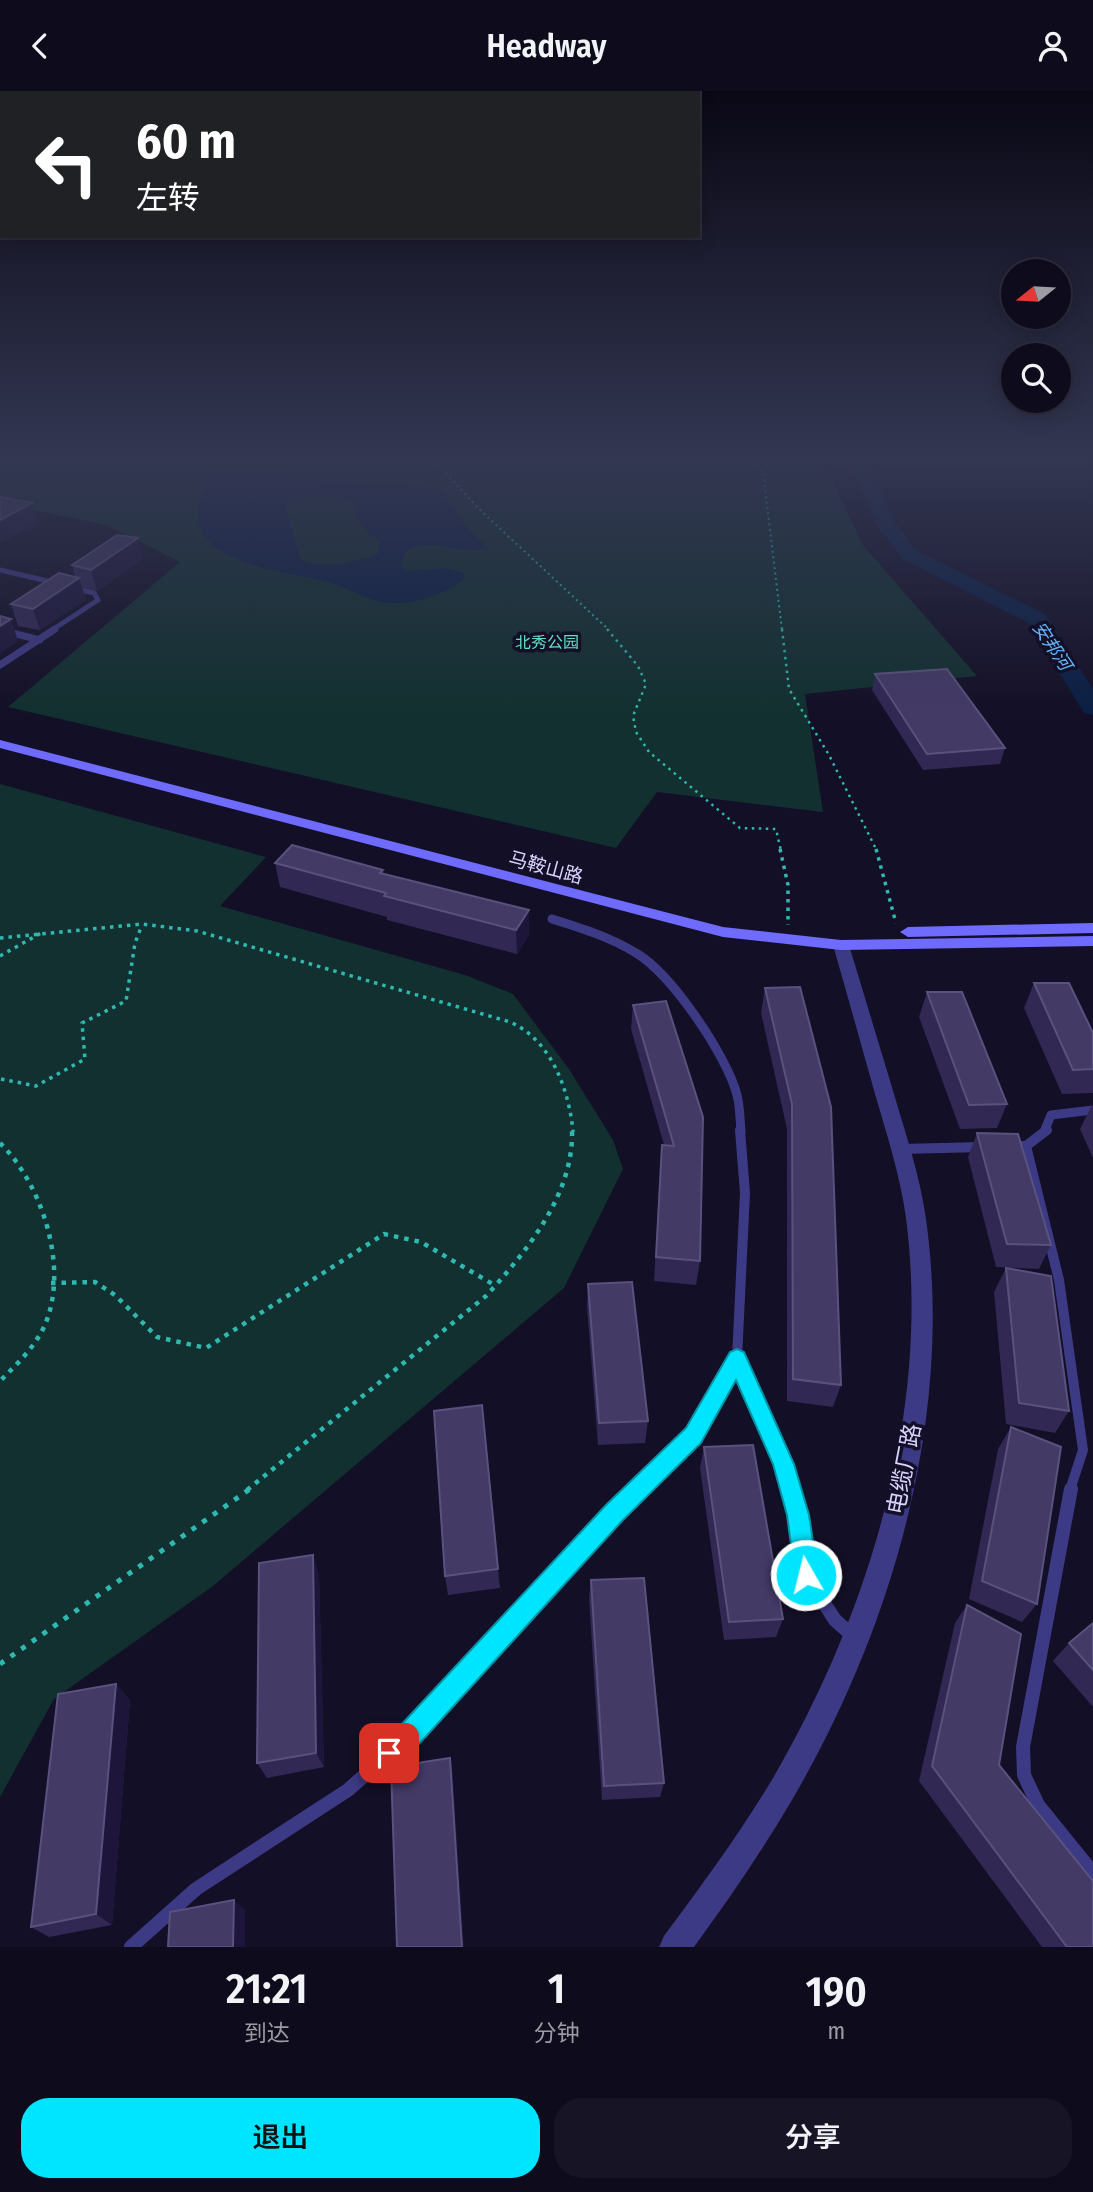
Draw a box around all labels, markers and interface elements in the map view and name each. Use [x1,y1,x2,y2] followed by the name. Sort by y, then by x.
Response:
[21,27,59,65] icon: back
[486,27,607,65] text: Headway
[1034,27,1072,65] icon: person
[136,112,236,171] text: 60 m
[21,119,112,210] icon: left
[136,179,200,217] text: 左转
[1001,259,1071,329] north arrow
[1001,259,1071,413] map controls
[1001,343,1071,413] button: search
[1028,617,1078,677] water label: 安邦河
[515,633,579,652] park label: 北秀公园
[506,847,586,888] street label: 马鞍山路
[881,1421,927,1517] street label: 电缆厂路
[769,1538,843,1612] position arrow
[359,1723,419,1783] pin
[370,1734,408,1772] icon: arrive
[226,1964,307,2014] text: 21:21
[548,1964,565,2014] text: 1
[806,1967,867,2017] text: 190
[827,2017,845,2045] text: m
[244,2019,290,2047] text: 到达
[533,2019,579,2047] text: 分钟
[21,2098,540,2178] button: 退出
[554,2098,1072,2178] button: 分享

